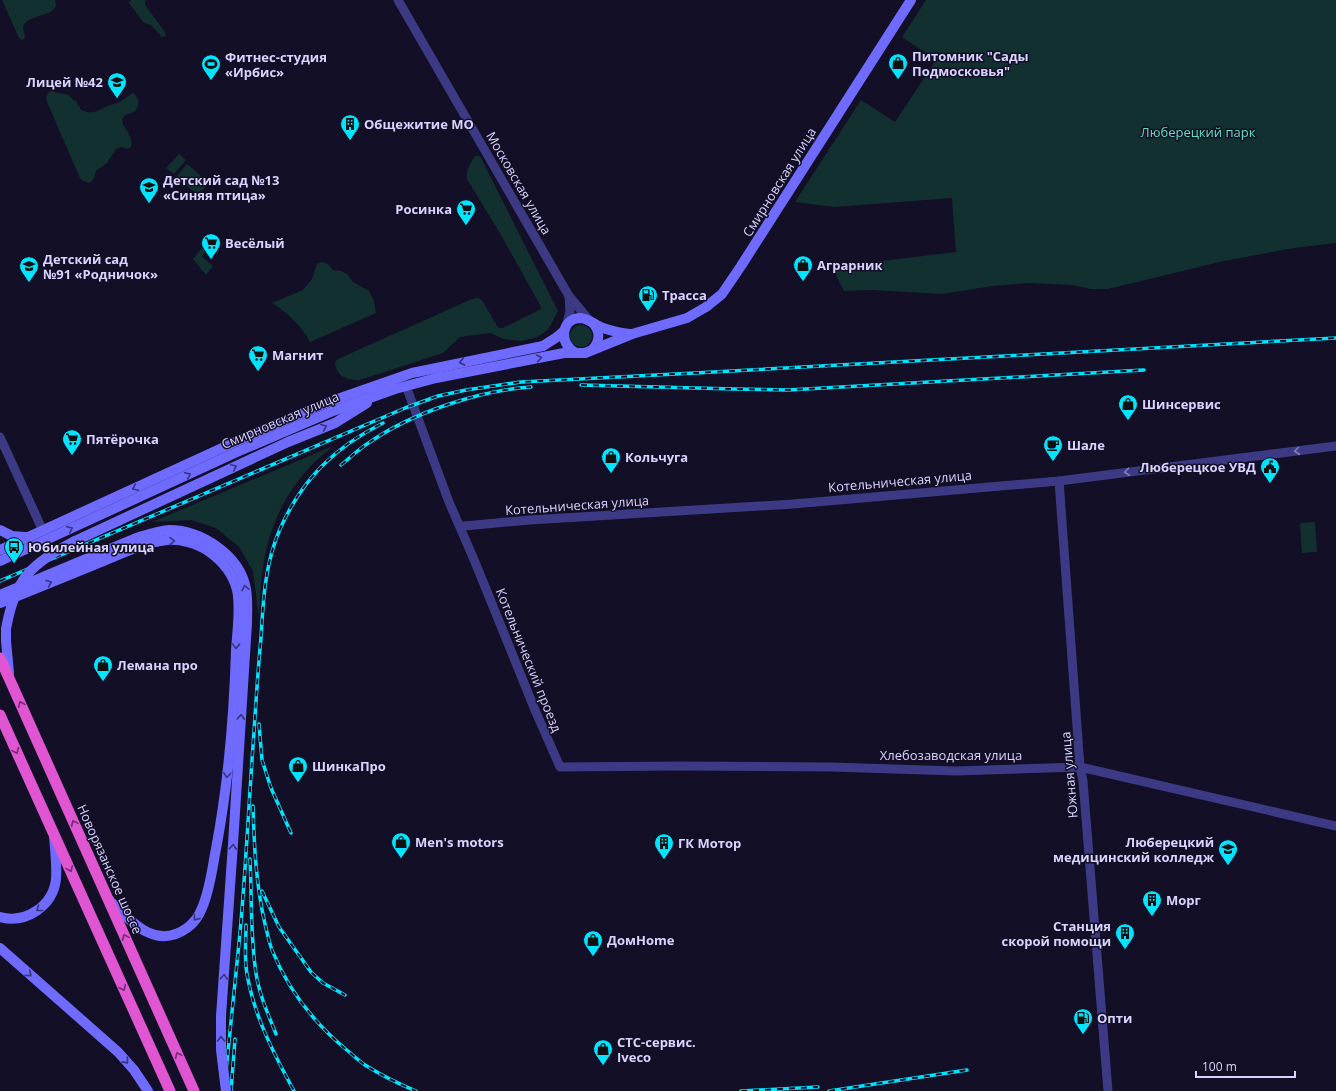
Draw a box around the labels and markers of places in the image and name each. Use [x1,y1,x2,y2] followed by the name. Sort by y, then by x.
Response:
[912,47,1029,80] place label: Питомник "Сады Подмосковья"
[225,48,327,81] place label: Фитнес-студия «Ирбис»
[887,52,909,80] shop icon: Питомник "Сады Подмосковья"
[200,53,222,81] sports icon: Фитнес-студия «Ирбис»
[106,71,128,99] school or university icon: Лицей №42
[26,73,104,91] place label: Лицей №42
[339,113,361,141] building icon: Общежитие МО
[364,115,474,133] place label: Общежитие МО
[163,171,279,204] place label: Детский сад №13 «Синяя птица»
[138,176,160,204] school or university icon: Детский сад №13 «Синяя птица»
[455,198,477,226] supermarket icon: Росинка
[395,200,452,218] place label: Росинка
[200,232,222,260] supermarket icon: Весёлый
[225,234,285,252] place label: Весёлый
[43,250,158,283] place label: Детский сад №91 «Родничок»
[792,254,814,282] shop icon: Аграрник
[18,255,40,283] school or university icon: Детский сад №91 «Родничок»
[817,256,883,274] place label: Аграрник
[637,284,659,312] fuel station icon: Трасса
[662,286,707,304] place label: Трасса
[247,344,269,372] supermarket icon: Магнит
[272,346,324,364] place label: Магнит
[1117,393,1139,421] shop icon: Шинсервис
[1142,395,1221,413] place label: Шинсервис
[61,428,83,456] supermarket icon: Пятёрочка
[86,430,159,448] place label: Пятёрочка
[1042,434,1064,462] cafe icon: Шале
[1067,436,1105,454] place label: Шале
[600,446,622,474] shop icon: Кольчуга
[625,448,688,466] place label: Кольчуга
[1259,456,1281,484] public building icon: Люберецкое УВД
[1140,458,1256,476] place label: Люберецкое УВД
[3,536,25,564] bus stop icon: Юбилейная улица
[28,538,154,556] place label: Юбилейная улица
[92,654,114,682] shop icon: Лемана про
[117,656,198,674] place label: Лемана про
[287,755,309,783] shop icon: ШинкаПро
[312,757,386,775] place label: ШинкаПро
[390,831,412,859] shop icon: Men's motors
[653,832,675,860] building icon: ГК Мотор
[415,833,504,851] place label: Men's motors
[1053,833,1215,866] place label: Люберецкий медицинский колледж
[678,834,741,852] place label: ГК Мотор
[1217,838,1239,866] school or university icon: Люберецкий медицинский колледж
[1141,889,1163,917] building icon: Морг
[1166,891,1201,909] place label: Морг
[1001,917,1111,950] place label: Станция скорой помощи
[1114,922,1136,950] building icon: Станция скорой помощи
[582,929,604,957] shop icon: ДомHome
[607,931,675,949] place label: ДомHome
[1072,1007,1094,1035] fuel station icon: Опти
[1097,1009,1132,1027] place label: Опти
[617,1033,696,1066] place label: СТС-сервис. Iveco
[592,1038,614,1066] shop icon: СТС-сервис. Iveco

